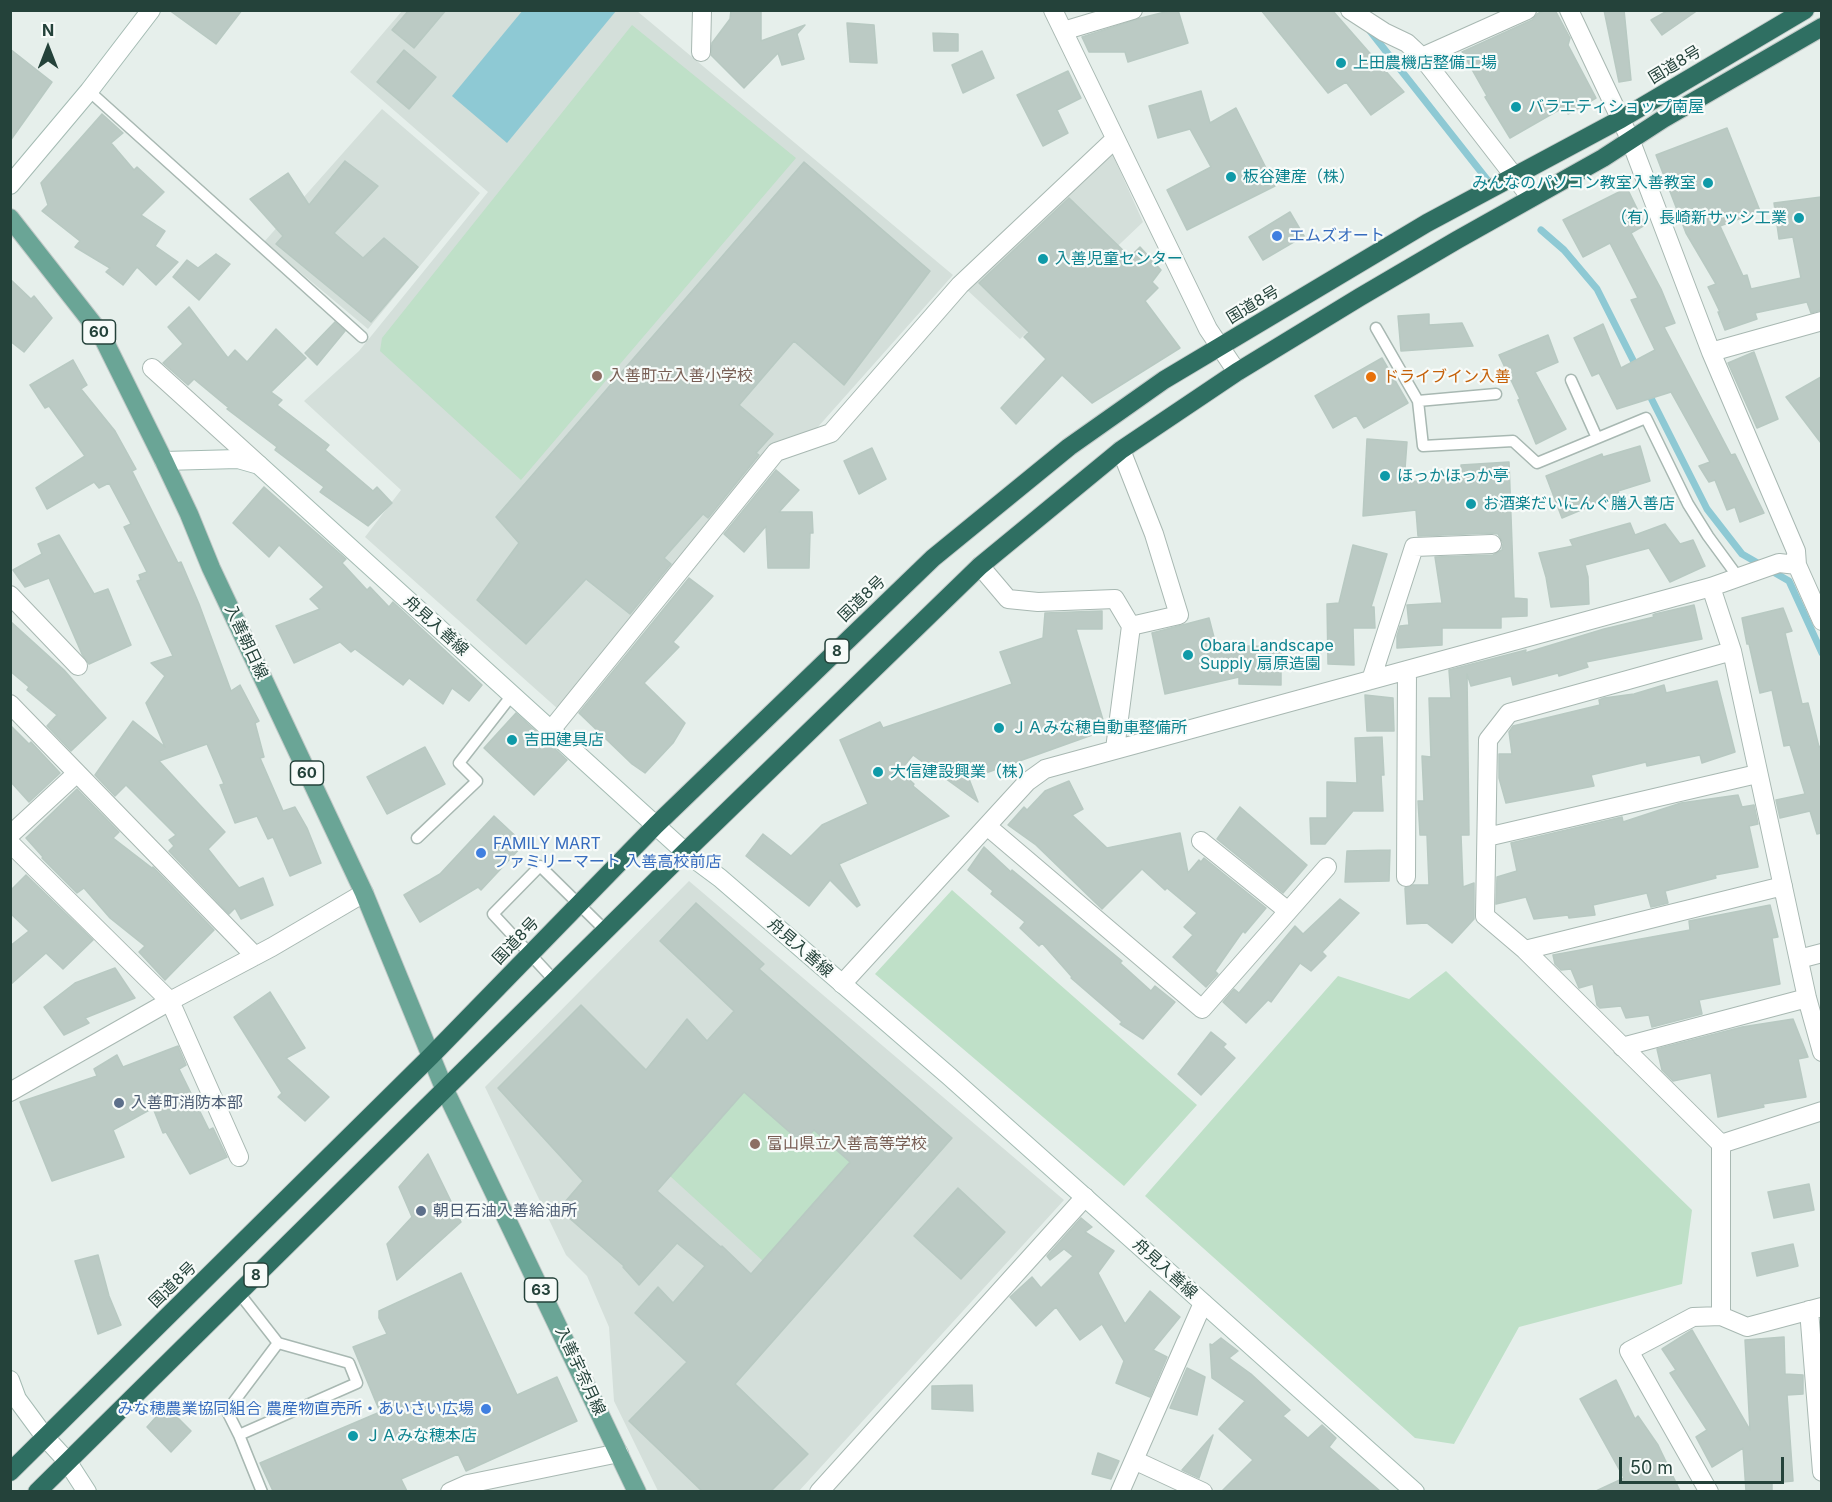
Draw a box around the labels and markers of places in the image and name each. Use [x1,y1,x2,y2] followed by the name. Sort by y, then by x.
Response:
[1353,53,1497,73] place label: 上田農機店整備工場
[1334,56,1348,70] marker: 上田農機店整備工場
[1528,97,1704,117] place label: バラエティショップ南屋
[1509,100,1523,114] marker: バラエティショップ南屋
[1243,167,1355,187] place label: 板谷建産（株）
[1224,170,1238,184] marker: 板谷建産（株）
[1472,173,1696,193] place label: みんなのパソコン教室入善教室
[1701,176,1715,190] marker: みんなのパソコン教室入善教室
[1611,208,1787,228] place label: （有）長崎新サッシ工業
[1792,211,1806,225] marker: （有）長崎新サッシ工業
[1289,226,1385,246] place label: エムズオート
[1270,229,1284,243] marker: エムズオート
[1055,249,1183,269] place label: 入善児童センター
[1036,252,1050,266] marker: 入善児童センター
[609,366,753,386] place label: 入善町立入善小学校
[1383,367,1511,387] place label: ドライブイン入善
[590,369,604,383] marker: 入善町立入善小学校
[1364,370,1378,384] marker: ドライブイン入善
[1397,466,1509,486] place label: ほっかほっか亭
[1378,469,1392,483] marker: ほっかほっか亭
[1483,494,1675,514] place label: お酒楽だいにんぐ膳入善店
[1464,497,1478,511] marker: お酒楽だいにんぐ膳入善店
[1200,636,1334,674] place label: Obara Landscape Supply 扇原造園
[1181,648,1195,662] marker: Obara Landscape Supply 扇原造園
[1011,718,1187,738] place label: ＪＡみな穂自動車整備所
[992,721,1006,735] marker: ＪＡみな穂自動車整備所
[524,730,604,750] place label: 吉田建具店
[505,733,519,747] marker: 吉田建具店
[890,762,1034,782] place label: 大信建設興業（株）
[871,765,885,779] marker: 大信建設興業（株）
[493,834,721,872] place label: FAMILY MART ファミリーマート 入善高校前店
[474,846,488,860] marker: FAMILY MART ファミリーマート 入善高校前店
[131,1093,243,1113] place label: 入善町消防本部
[112,1096,126,1110] marker: 入善町消防本部
[767,1134,927,1154] place label: 富山県立入善高等学校
[748,1137,762,1151] marker: 富山県立入善高等学校
[433,1201,577,1221] place label: 朝日石油入善給油所
[414,1204,428,1218] marker: 朝日石油入善給油所
[118,1399,474,1419] place label: みな穂農業協同組合 農産物直売所・あいさい広場
[479,1402,493,1416] marker: みな穂農業協同組合 農産物直売所・あいさい広場
[365,1426,477,1446] place label: ＪＡみな穂本店
[346,1429,360,1443] marker: ＪＡみな穂本店

